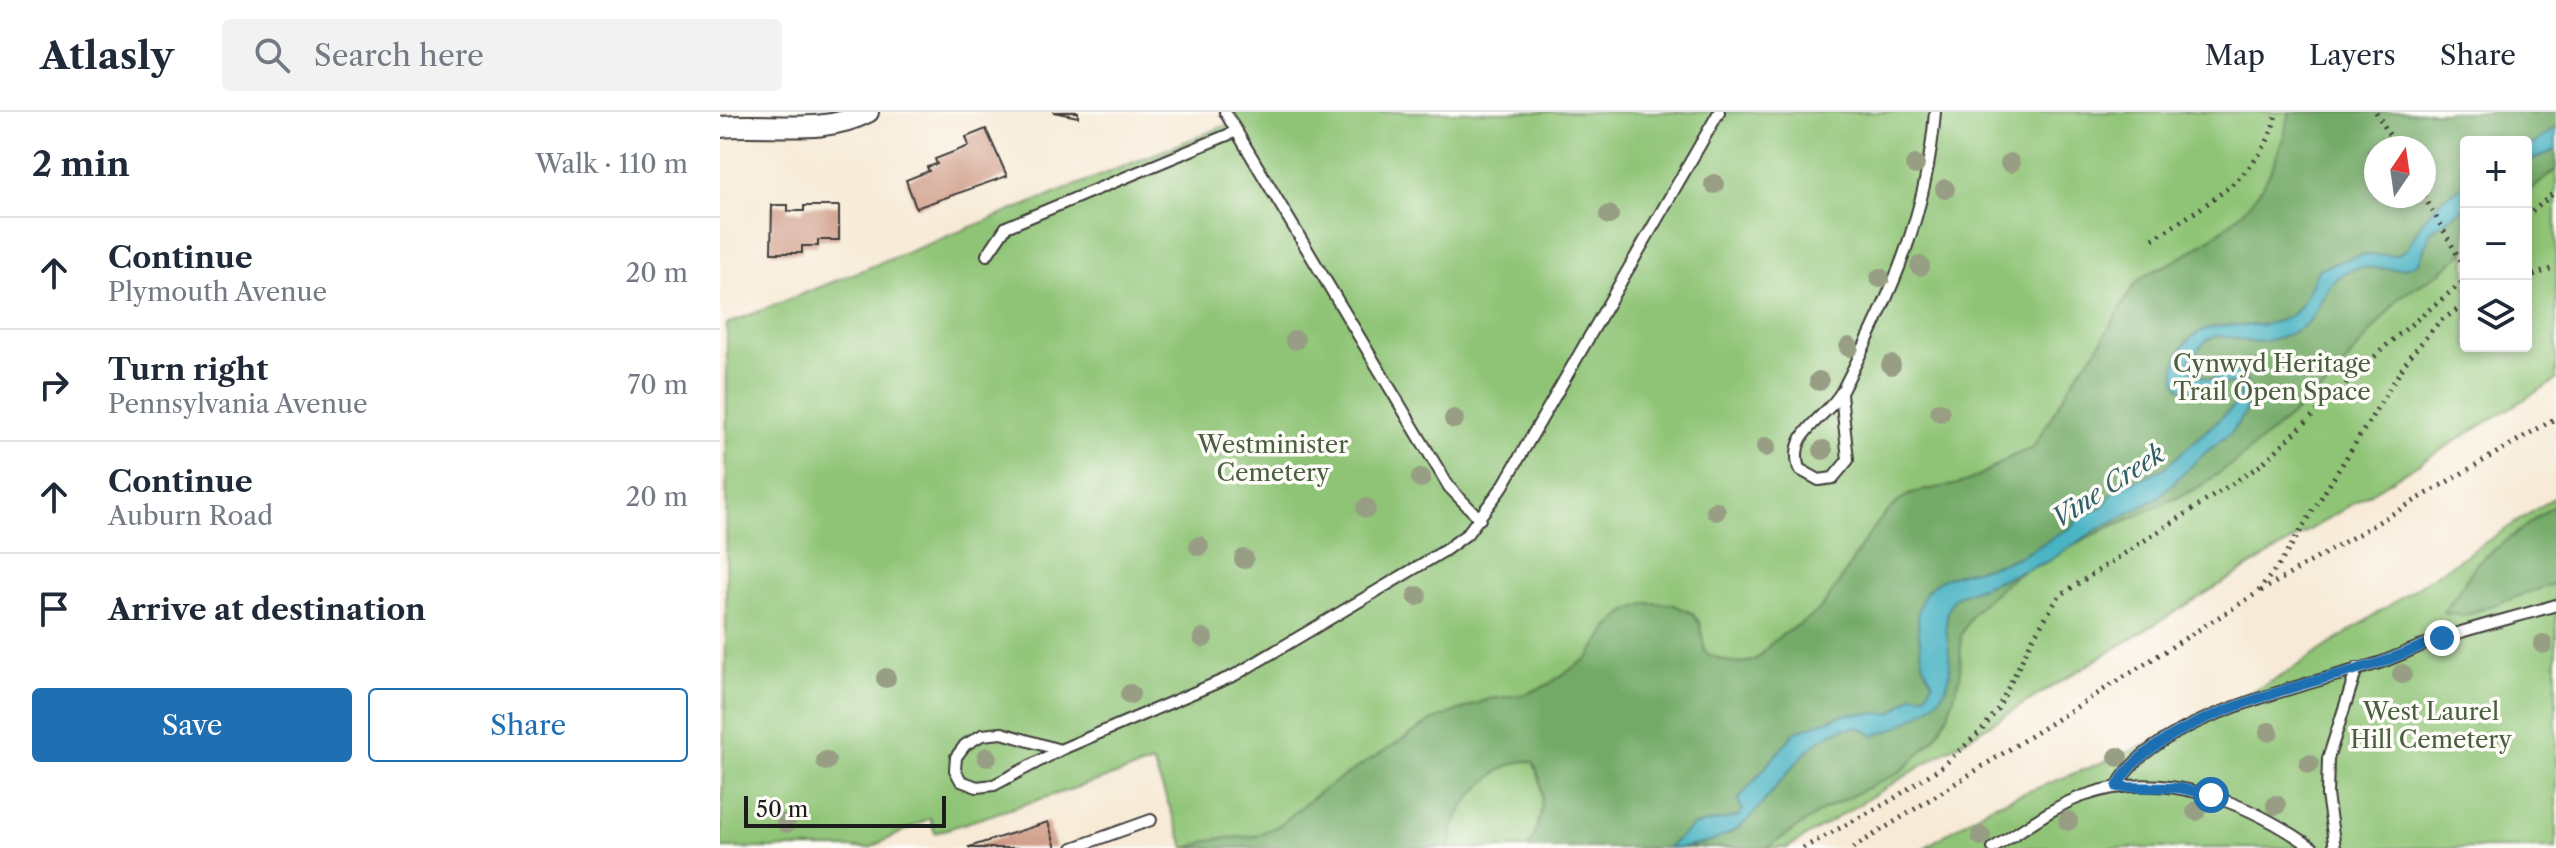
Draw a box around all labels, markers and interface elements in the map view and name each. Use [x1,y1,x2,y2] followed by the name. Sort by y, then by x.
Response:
[222,19,782,91] search box
[40,32,174,79] text: Atlasly
[250,33,294,77] icon: search
[314,37,484,74] text: Search here
[2205,38,2265,72] text: Map
[2309,38,2396,72] text: Layers
[2440,38,2516,72] text: Share
[2364,136,2436,208] north arrow
[2460,136,2532,352] map controls
[2460,136,2532,208] button: +
[32,143,130,185] text: 2 min
[535,148,688,180] text: Walk · 110 m
[2460,208,2532,280] button: −
[108,239,253,276] text: Continue
[32,251,76,295] icon: ahead
[625,257,688,289] text: 20 m
[108,276,327,308] text: Plymouth Avenue
[2460,280,2532,352] button: layers
[2173,349,2371,406] park label: Cynwyd Heritage Trail Open Space
[108,351,268,388] text: Turn right
[32,363,76,407] icon: right
[628,369,688,401] text: 70 m
[108,388,368,420] text: Pennsylvania Avenue
[1197,430,1348,487] park label: Westminister Cemetery
[2045,437,2171,534] water label: Vine Creek
[108,463,253,500] text: Continue
[32,475,76,519] icon: ahead
[625,481,688,513] text: 20 m
[108,500,273,532] text: Auburn Road
[32,587,76,631] icon: arrive
[108,591,426,628] text: Arrive at destination
[2424,620,2460,656] route end
[32,688,352,762] button: Save
[368,688,688,762] button: Share
[2350,697,2512,754] park label: West Laurel Hill Cemetery
[2193,777,2229,813] route start
[744,792,946,828] scale bar
[756,796,808,823] text: 50 m

